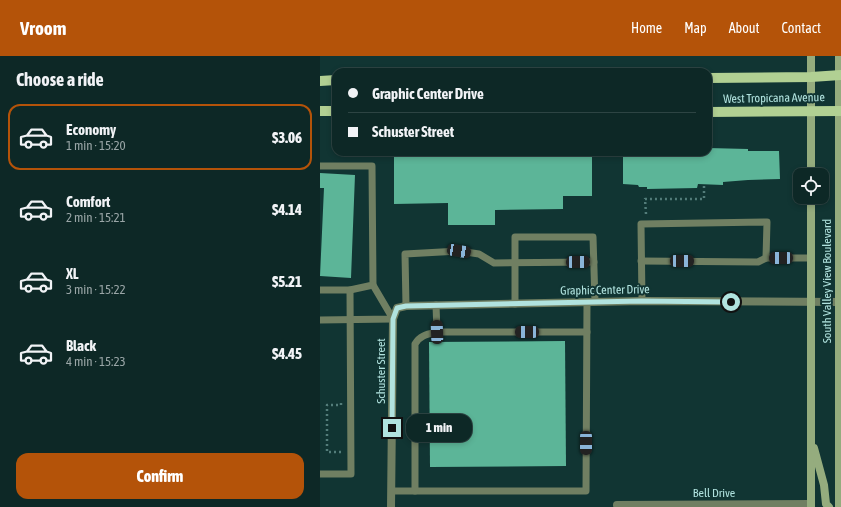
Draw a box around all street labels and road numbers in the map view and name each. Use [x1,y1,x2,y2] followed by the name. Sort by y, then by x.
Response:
[723,90,825,106] street label: West Tropicana Avenue
[820,219,834,343] street label: South Valley View Boulevard
[560,282,650,298] street label: Graphic Center Drive
[374,338,388,404] street label: Schuster Street
[693,486,735,500] street label: Bell Drive

